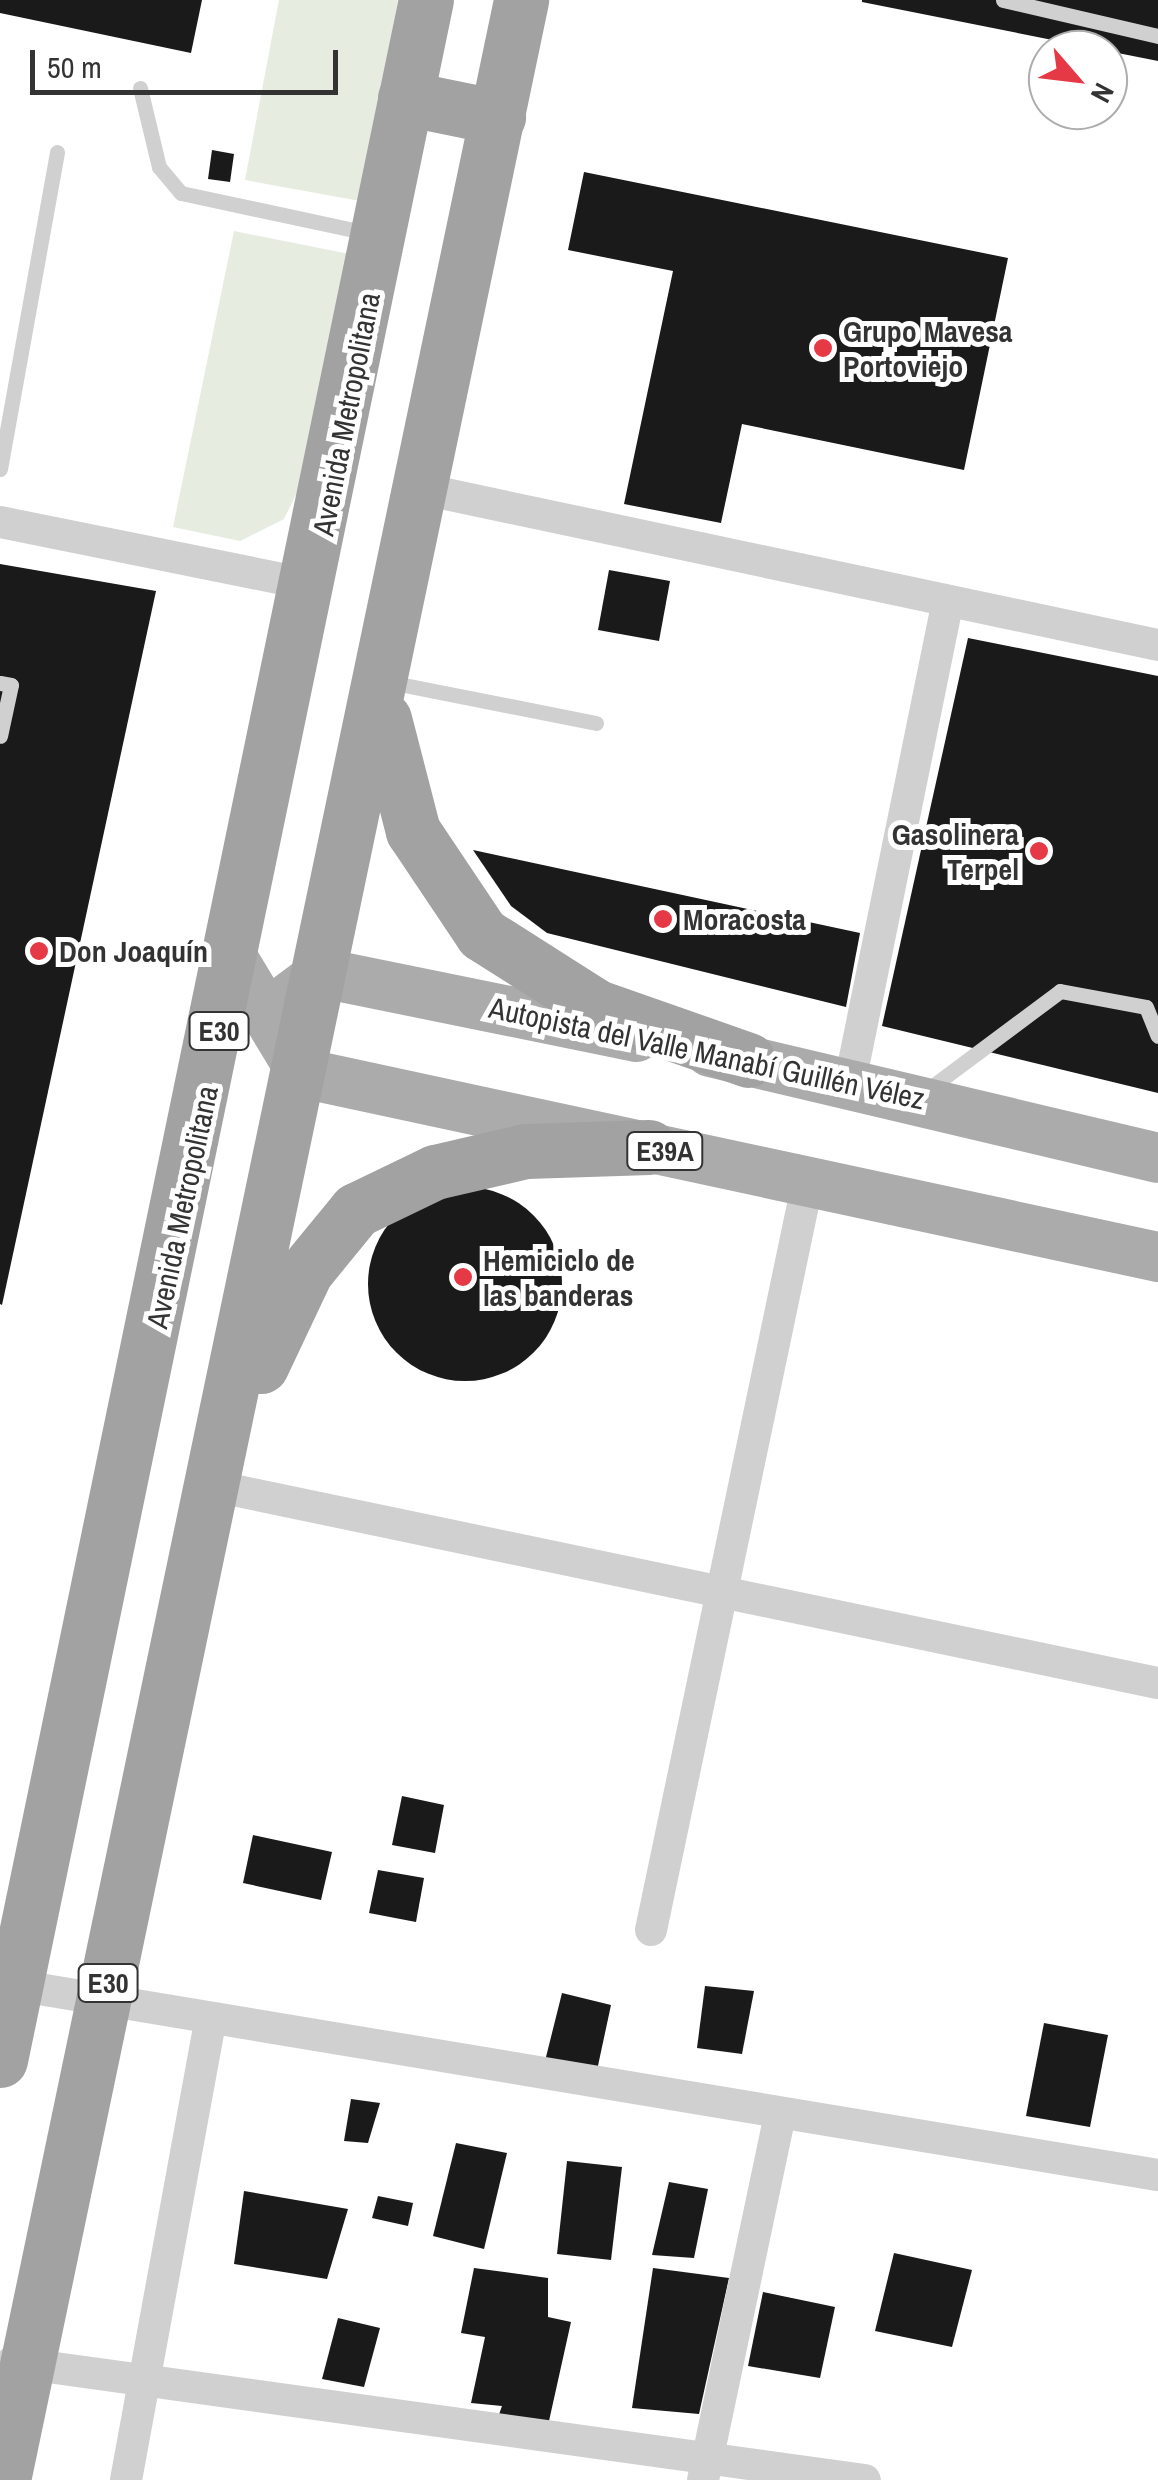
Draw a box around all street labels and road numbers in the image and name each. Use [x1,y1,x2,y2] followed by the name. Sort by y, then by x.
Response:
[305,289,387,539] street label: Avenida Metropolitana
[486,989,928,1117] street label: Autopista del Valle Manabí Guillén Vélez
[186,1008,252,1054] road number: E30
[139,1082,225,1332] street label: Avenida Metropolitana
[625,1128,705,1174] road number: E39A
[76,1960,140,2006] road number: E30

